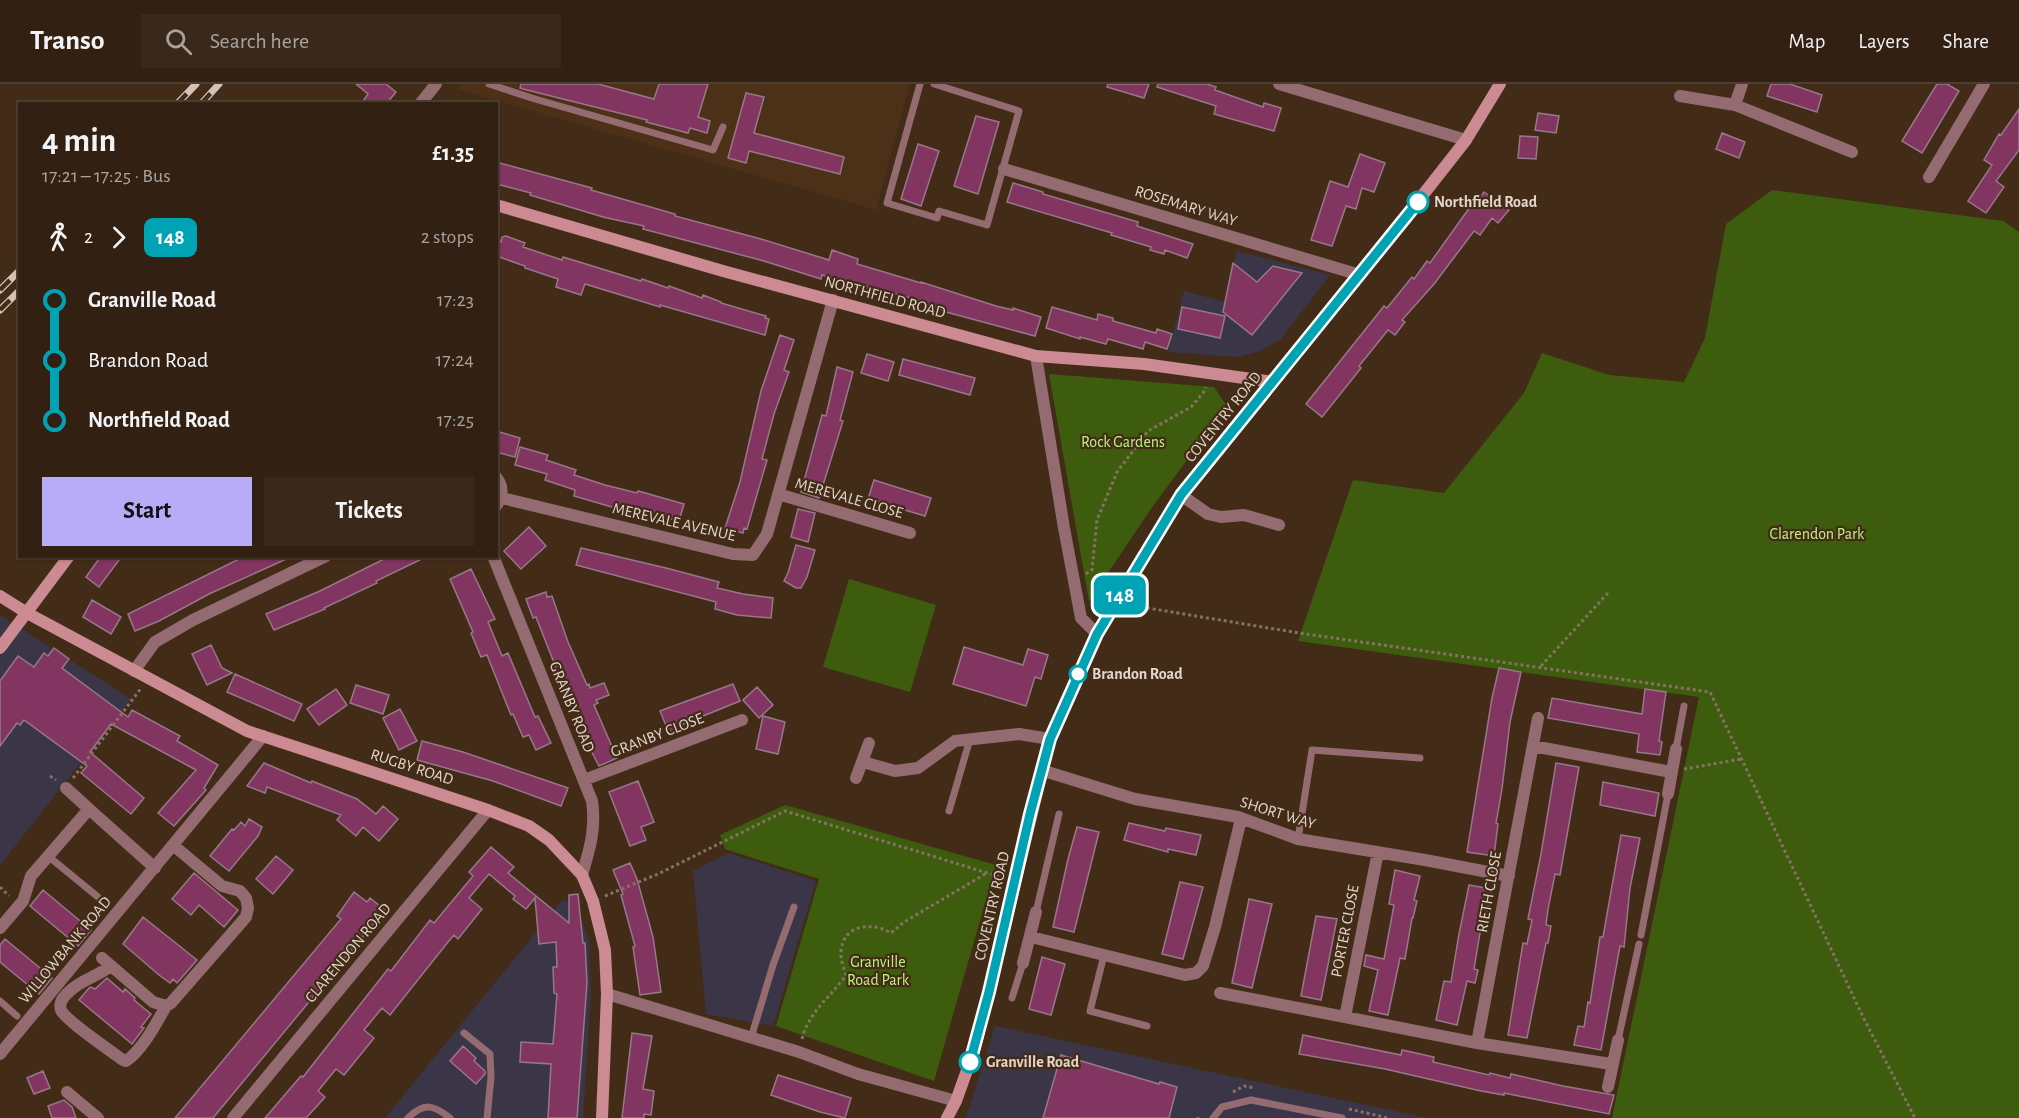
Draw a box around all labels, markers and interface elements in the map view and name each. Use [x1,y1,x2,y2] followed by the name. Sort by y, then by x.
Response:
[141,14,561,68] search box
[162,25,195,58] icon: search
[30,27,105,55] text: Transo
[210,30,309,52] text: Search here
[1789,31,1825,52] text: Map
[1858,31,1909,52] text: Layers
[1942,31,1989,52] text: Share
[42,125,116,158] text: 4 min
[432,142,474,164] text: £1.35
[42,166,171,186] text: 17:21 – 17:25 · Bus
[1133,183,1240,229] street label: ROSEMARY WAY
[1407,191,1429,213] marker: Northfield Road
[1434,194,1538,210] place label: Northfield Road
[42,221,75,254] icon: walk
[102,221,135,254] icon: forward
[84,227,93,247] text: 2
[156,227,185,248] text: 148
[421,227,474,247] text: 2 stops
[823,273,947,321] street label: NORTHFIELD ROAD
[88,289,216,311] text: Granville Road
[437,290,474,310] text: 17:23
[88,349,209,371] text: Brandon Road
[435,350,474,370] text: 17:24
[1182,369,1264,465] street label: COVENTRY ROAD
[88,409,230,431] text: Northfield Road
[437,410,474,430] text: 17:25
[1081,434,1165,450] park label: Rock Gardens
[793,475,905,521] street label: MEREVALE CLOSE
[42,477,252,546] button: Start
[264,477,474,546] button: Tickets
[611,500,738,544] street label: MEREVALE AVENUE
[1770,526,1865,542] park label: Clarendon Park
[1086,576,1154,614] line badge: 148
[1106,585,1134,606] text: 148
[546,659,598,755] street label: GRANBY ROAD
[1069,665,1087,683] marker: Brandon Road
[1092,666,1183,682] place label: Brandon Road
[608,710,706,760] street label: GRANBY CLOSE
[369,746,455,788] street label: RUGBY ROAD
[1238,794,1318,832] street label: SHORT WAY
[972,850,1012,962] street label: COVENTRY ROAD
[1474,850,1504,934] street label: RIETH CLOSE
[1328,883,1362,979] street label: PORTER CLOSE
[16,894,114,1006] street label: WILLOWBANK ROAD
[302,900,394,1006] street label: CLARENDON ROAD
[847,954,910,988] park label: Granville Road Park
[959,1051,981,1073] marker: Granville Road
[986,1054,1080,1070] place label: Granville Road

